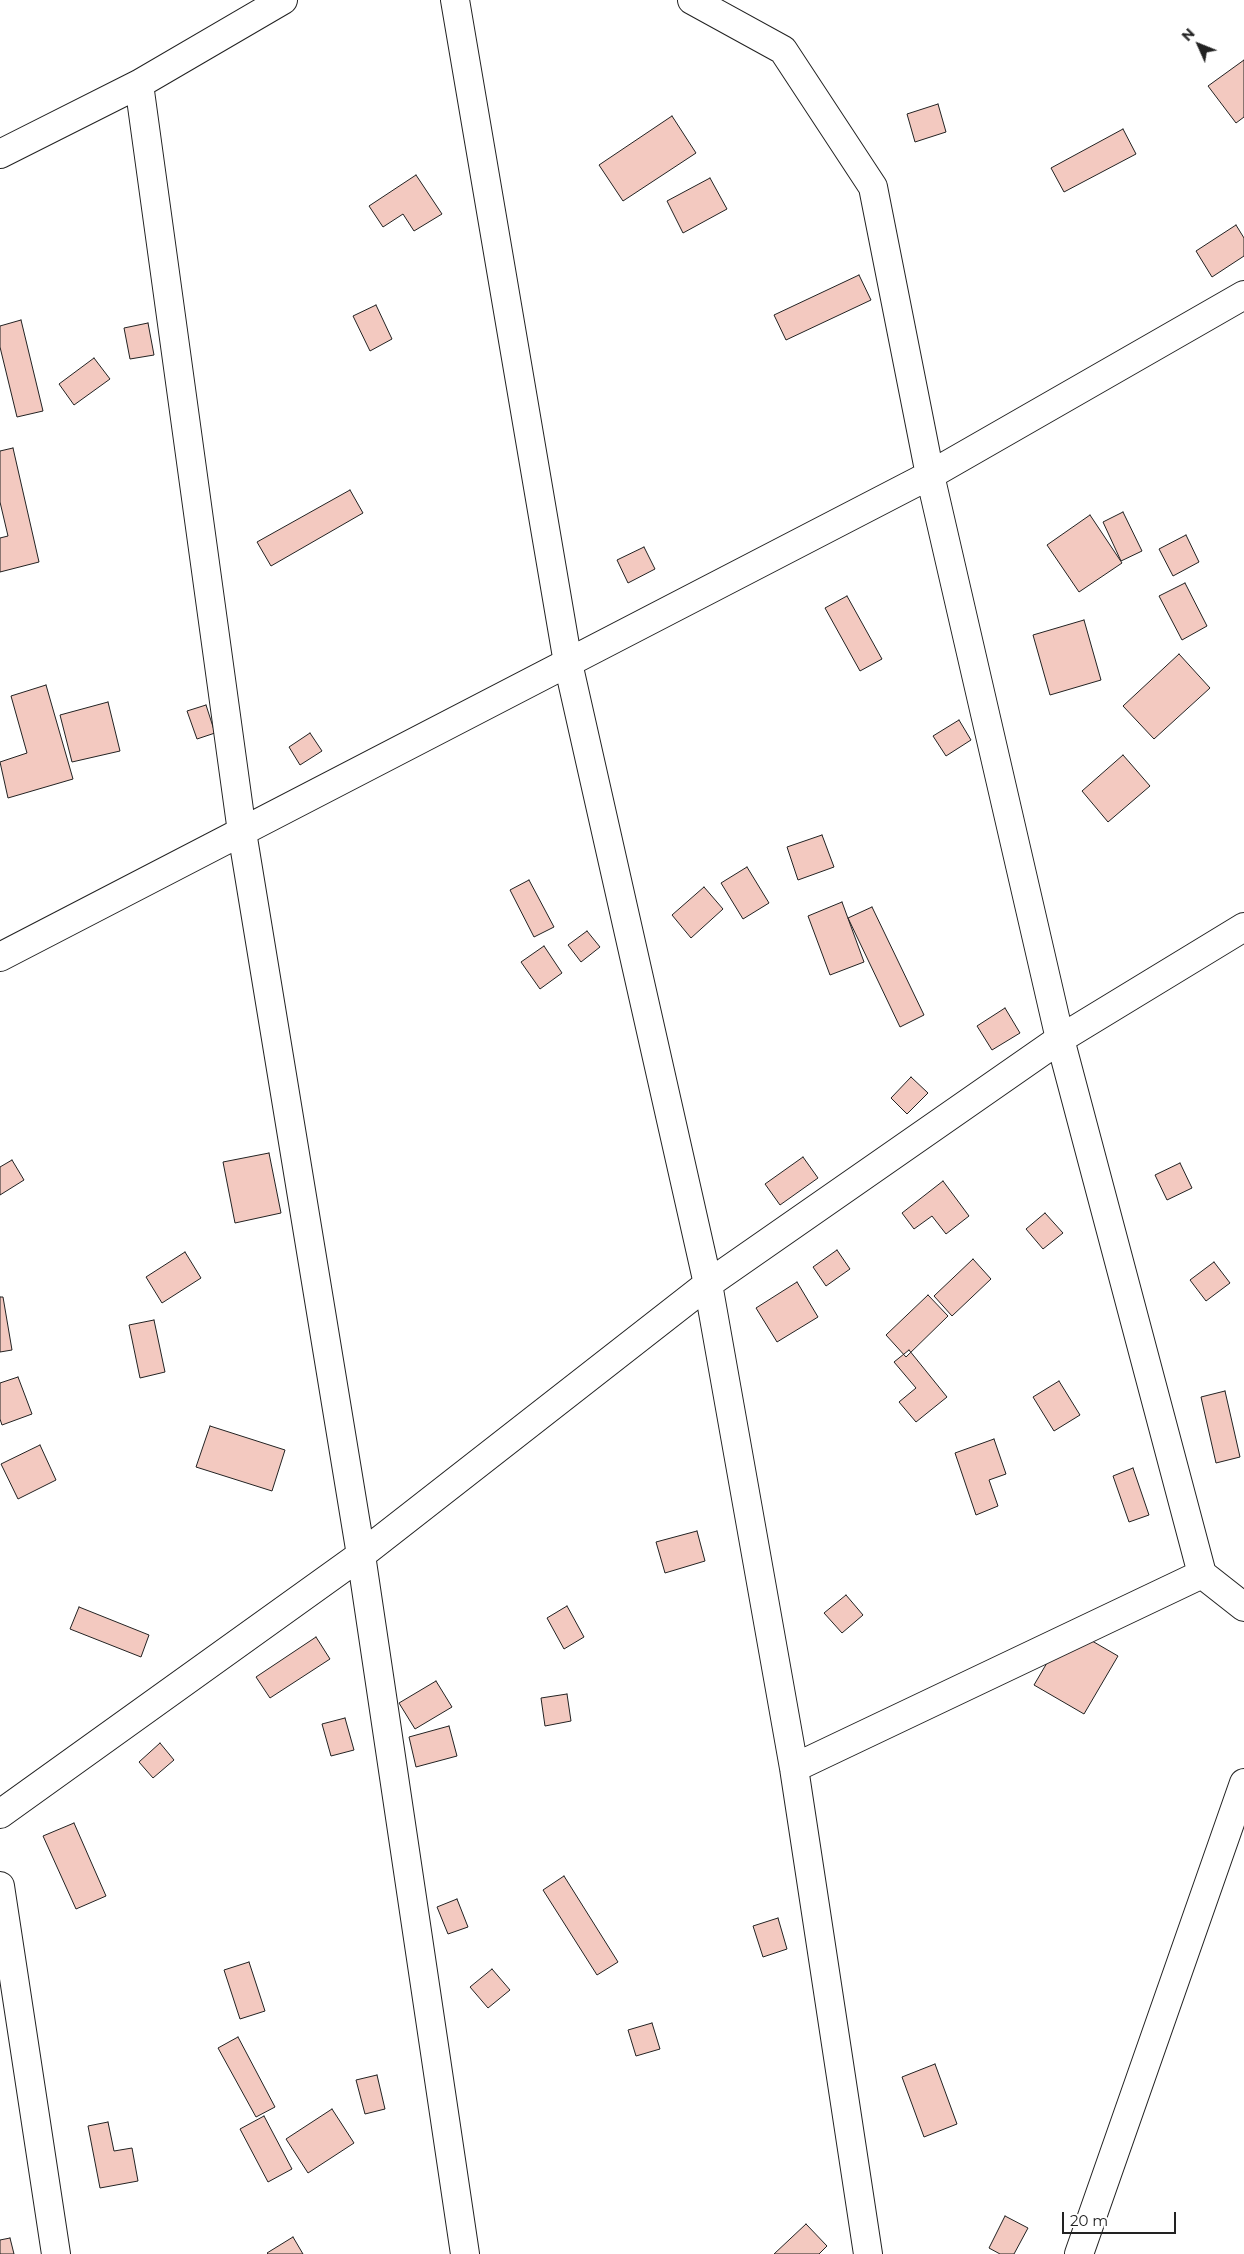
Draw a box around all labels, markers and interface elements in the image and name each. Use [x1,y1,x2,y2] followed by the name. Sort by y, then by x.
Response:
[1174,20,1224,70] north arrow
[1178,24,1199,45] text: N
[1064,2202,1178,2234] scale bar
[1070,2211,1108,2230] text: 20 m

